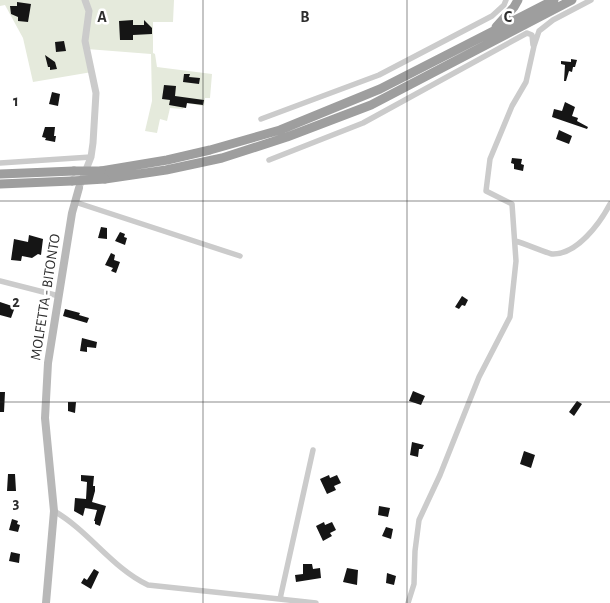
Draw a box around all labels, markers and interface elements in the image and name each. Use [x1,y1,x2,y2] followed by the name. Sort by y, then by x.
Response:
[97,9,107,25] text: A
[300,9,310,25] text: B
[504,9,513,25] text: C
[13,93,19,109] text: 1
[28,233,63,361] street label: MOLFETTA - BITONTO
[12,294,20,310] text: 2
[13,495,20,511] text: 3

